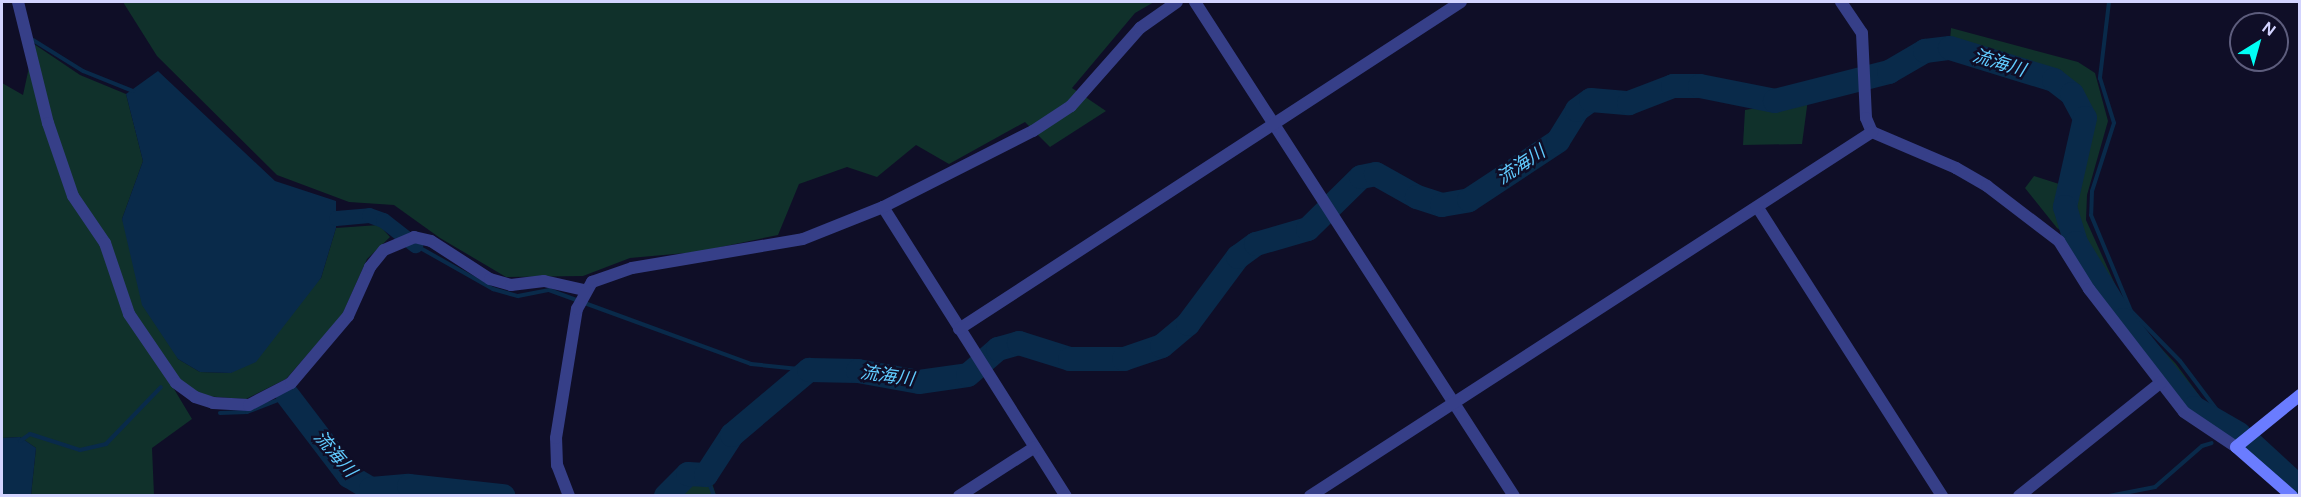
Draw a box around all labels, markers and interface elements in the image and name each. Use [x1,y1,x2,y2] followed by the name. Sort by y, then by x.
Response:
[2229,12,2289,72] north arrow
[2258,17,2280,41] text: N
[1970,45,2028,81] water label: 流海川
[1493,141,1549,189] water label: 流海川
[859,362,915,390] water label: 流海川
[309,427,361,481] water label: 流海川

